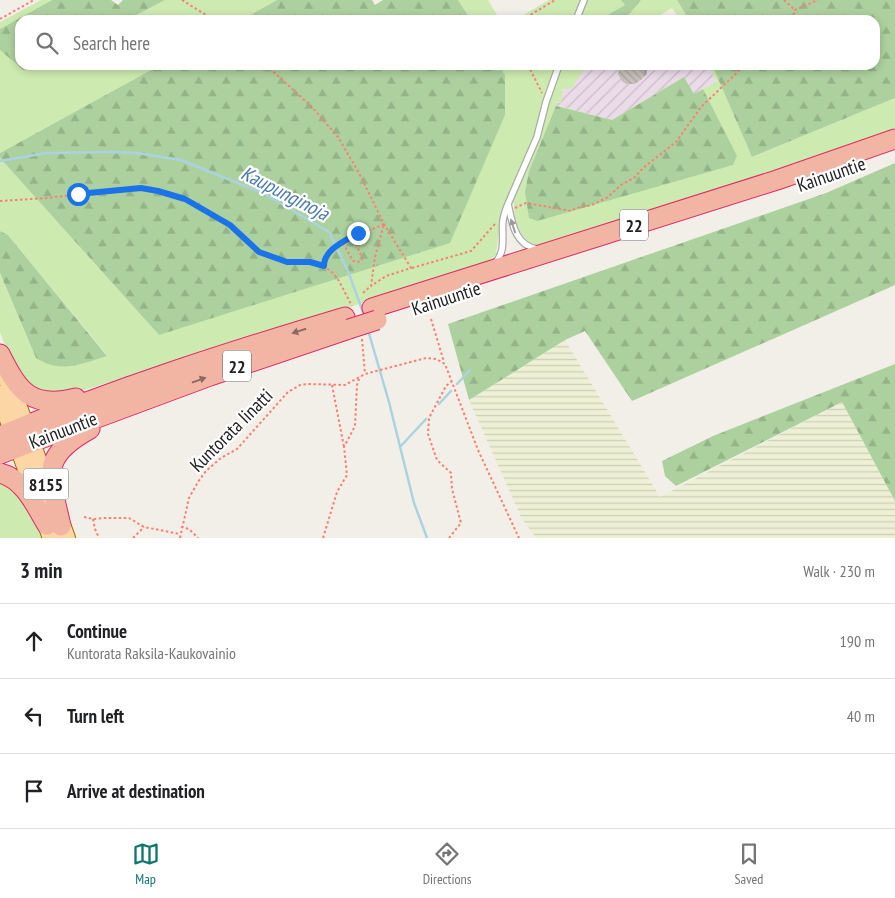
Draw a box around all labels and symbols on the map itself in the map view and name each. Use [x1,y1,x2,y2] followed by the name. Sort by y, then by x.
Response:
[793,151,869,197] street label: Kainuuntie
[237,160,334,227] water label: Kaupunginoja
[67,183,90,206] route start
[620,210,648,240] road number: 22
[509,218,517,233] one-way arrow
[347,222,370,245] route end
[408,276,484,320] street label: Kainuuntie
[291,327,306,335] one-way arrow
[223,351,251,382] road number: 22
[192,376,207,384] one-way arrow
[184,383,278,477] street label: Kuntorata Iinatti
[26,406,101,454] street label: Kainuuntie
[23,468,68,499] road number: 8155

